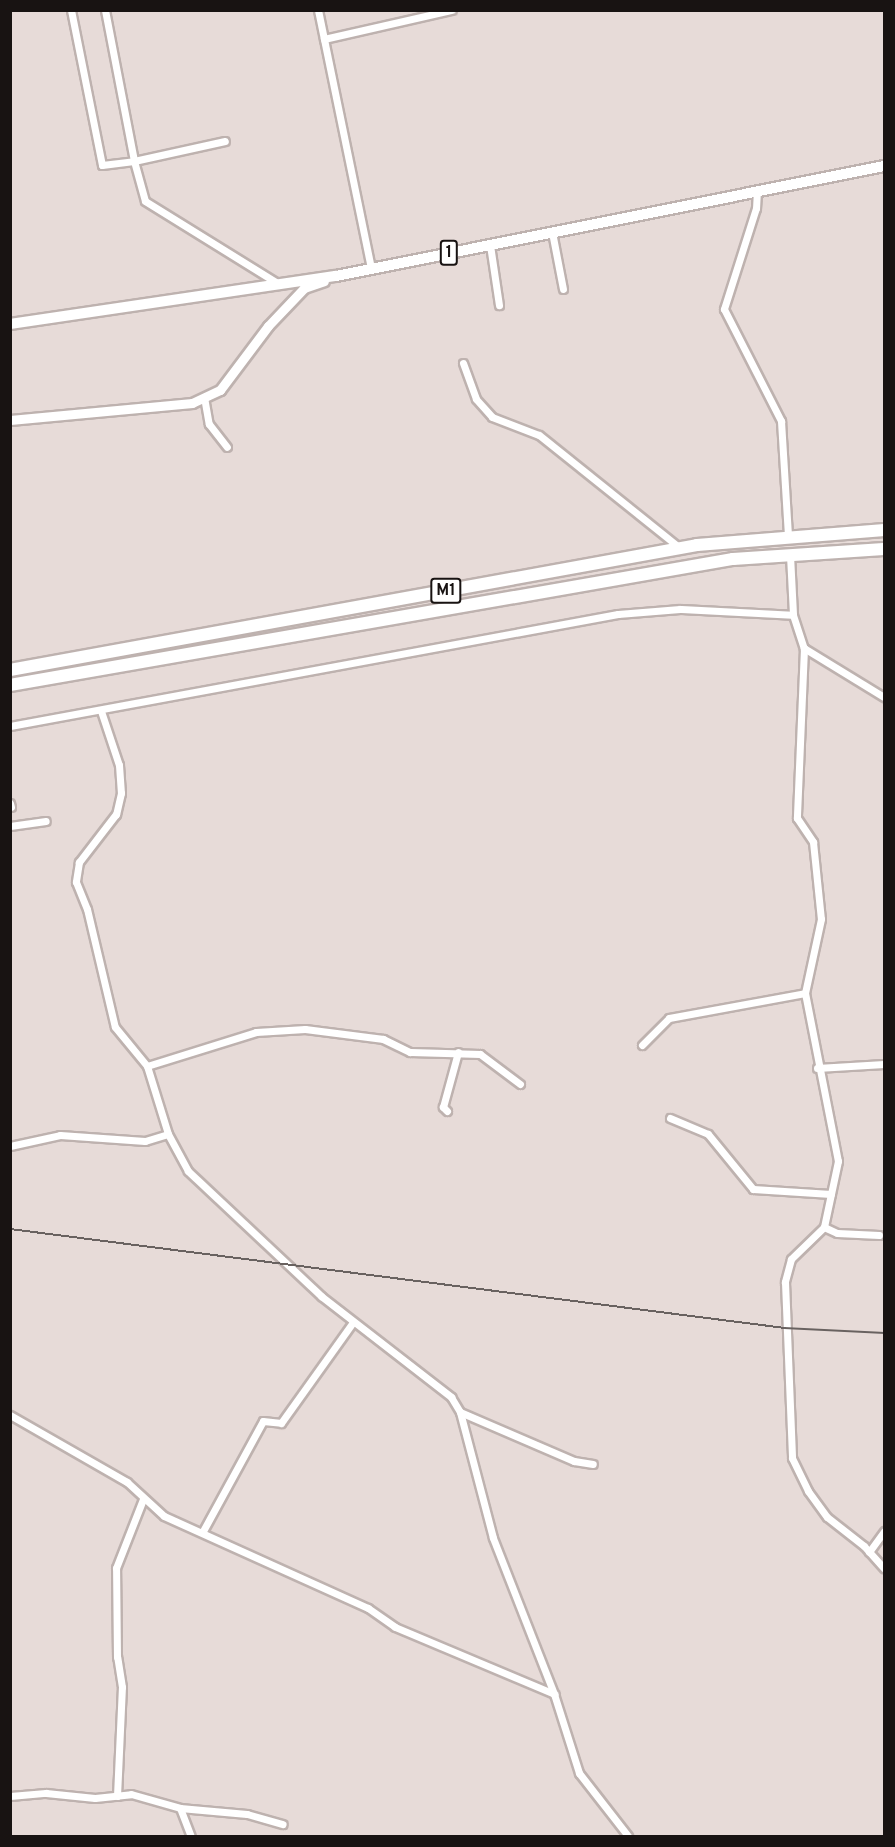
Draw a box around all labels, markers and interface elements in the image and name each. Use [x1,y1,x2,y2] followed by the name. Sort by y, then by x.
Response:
[438,240,460,266] road number: 1
[430,578,462,604] road number: M1

